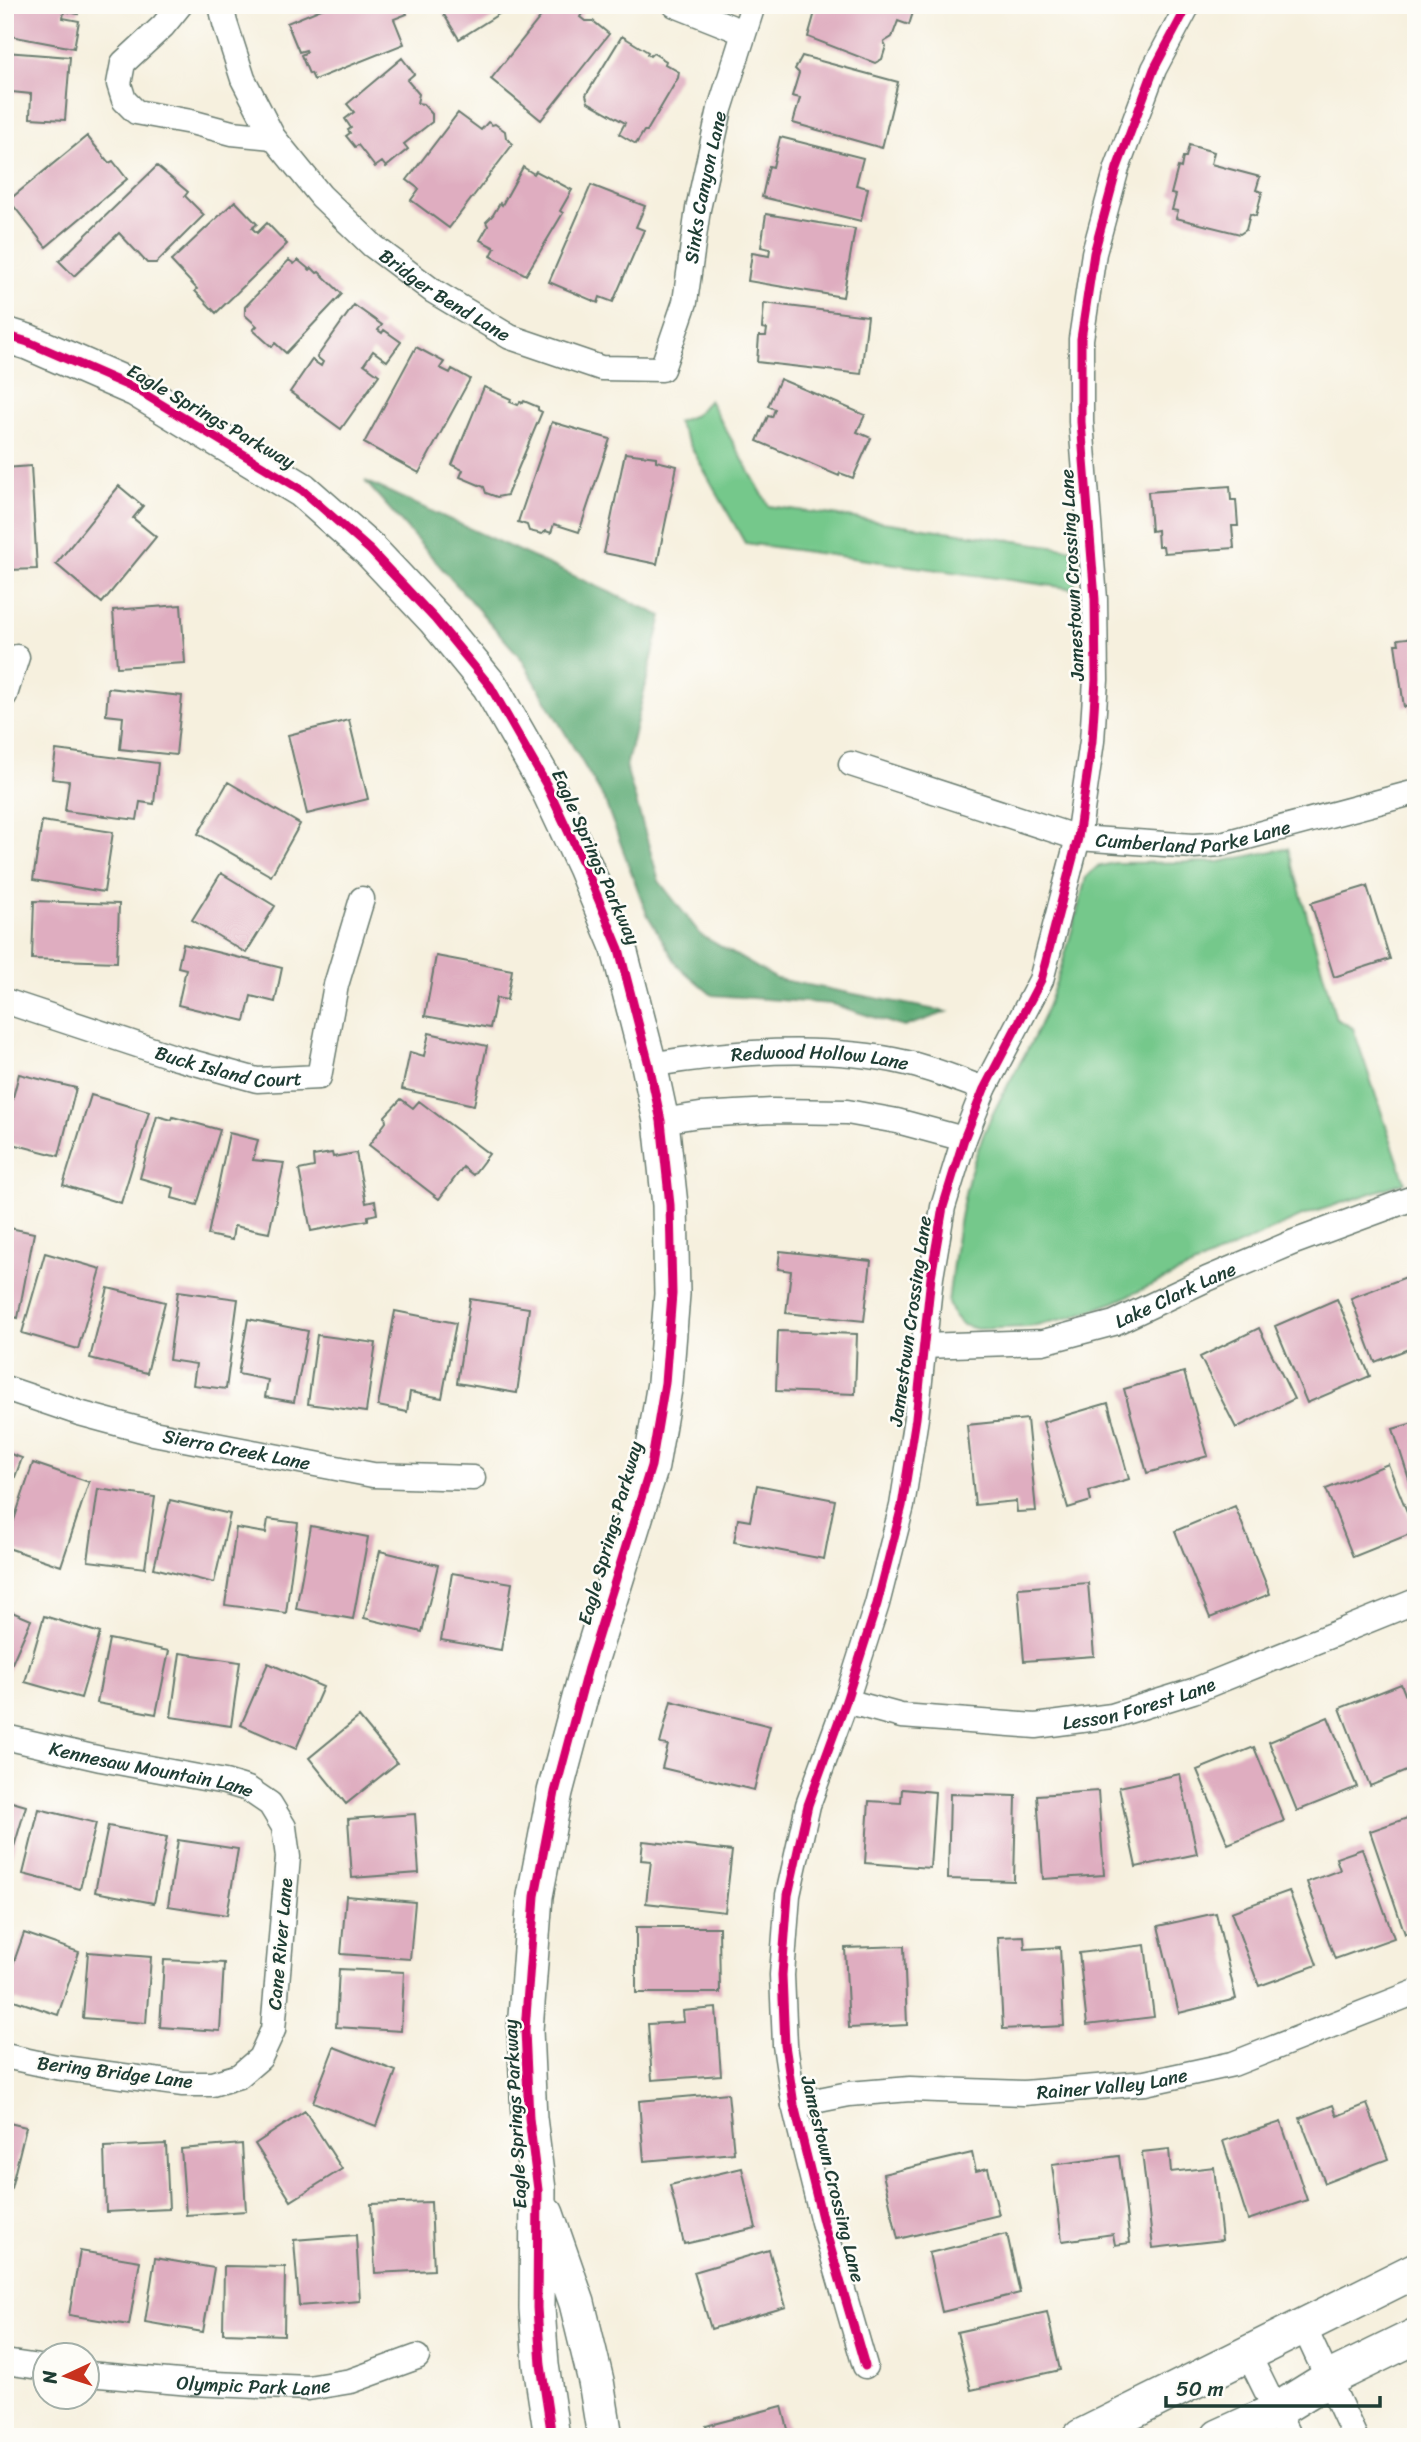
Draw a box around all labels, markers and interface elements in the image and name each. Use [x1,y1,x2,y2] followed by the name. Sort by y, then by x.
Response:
[674,107,736,266] street label: Sinks Canyon Lane
[372,240,517,351] street label: Bridger Bend Lane
[121,354,302,478] street label: Eagle Springs Parkway
[1050,468,1094,683] street label: Jamestown Crossing Lane
[542,764,650,951] street label: Eagle Springs Parkway
[1095,810,1294,863] street label: Cumberland Parke Lane
[151,1035,303,1097] street label: Buck Island Court
[730,1035,912,1080] street label: Redwood Hollow Lane
[879,1213,941,1429] street label: Jamestown Crossing Lane
[1109,1252,1241,1337] street label: Lake Clark Lane
[160,1419,314,1479] street label: Sierra Creek Lane
[568,1437,652,1629] street label: Eagle Springs Parkway
[1061,1667,1220,1739] street label: Lesson Forest Lane
[46,1731,262,1806] street label: Kennesaw Mountain Lane
[258,1877,302,2011] street label: Cane River Lane
[494,2018,536,2210] street label: Eagle Springs Parkway
[35,2046,195,2098] street label: Bering Bridge Lane
[1035,2058,1191,2108] street label: Rainer Valley Lane
[791,2071,875,2286] street label: Jamestown Crossing Lane
[32,2340,102,2410] north arrow
[175,2365,333,2405] street label: Olympic Park Lane
[1166,2365,1379,2409] scale bar
[33,2369,67,2386] text: N
[1176,2370,1224,2408] text: 50 m

